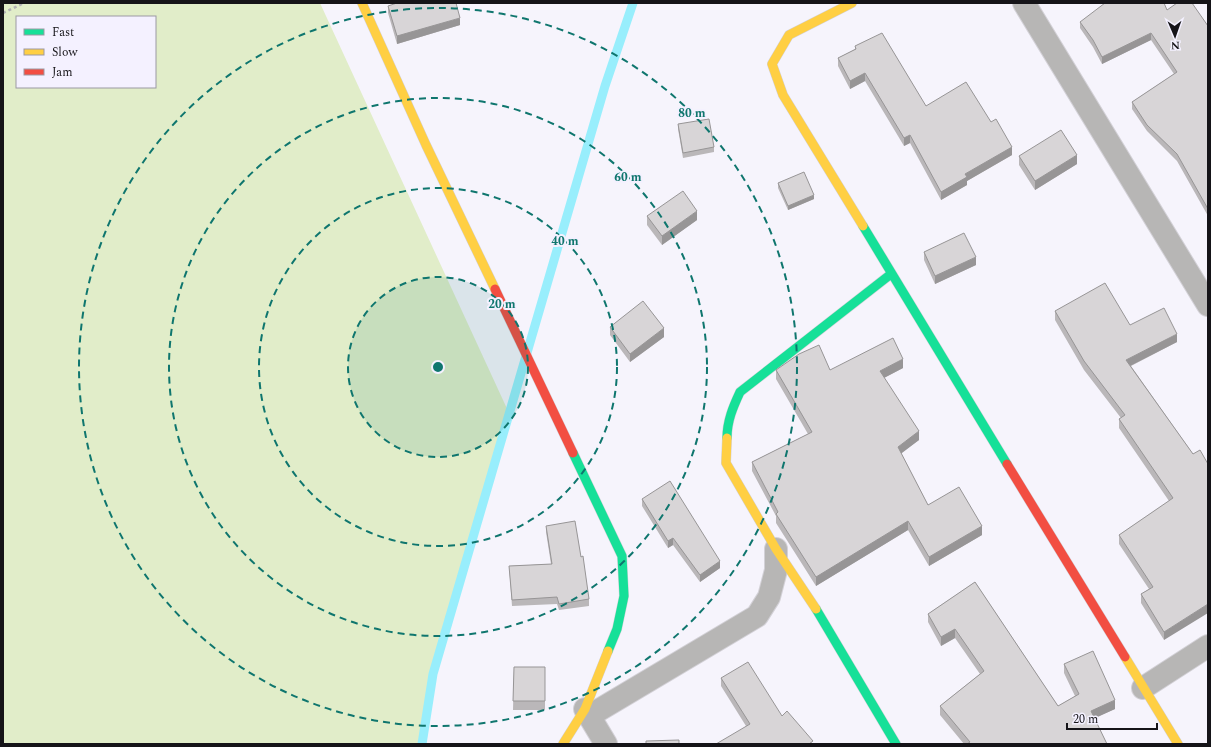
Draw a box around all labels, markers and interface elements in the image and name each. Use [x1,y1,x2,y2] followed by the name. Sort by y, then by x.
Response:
[16,16,156,88] legend
[1155,16,1195,56] north arrow
[52,23,74,42] text: Fast
[1171,37,1180,54] text: N
[52,43,78,62] text: Slow
[52,63,73,82] text: Jam
[678,104,706,123] text: 80 m
[614,168,642,187] text: 60 m
[551,232,579,251] text: 40 m
[488,295,516,314] text: 20 m
[431,360,445,374] centre of rings
[1067,705,1157,731] scale bar
[1073,710,1098,729] text: 20 m

